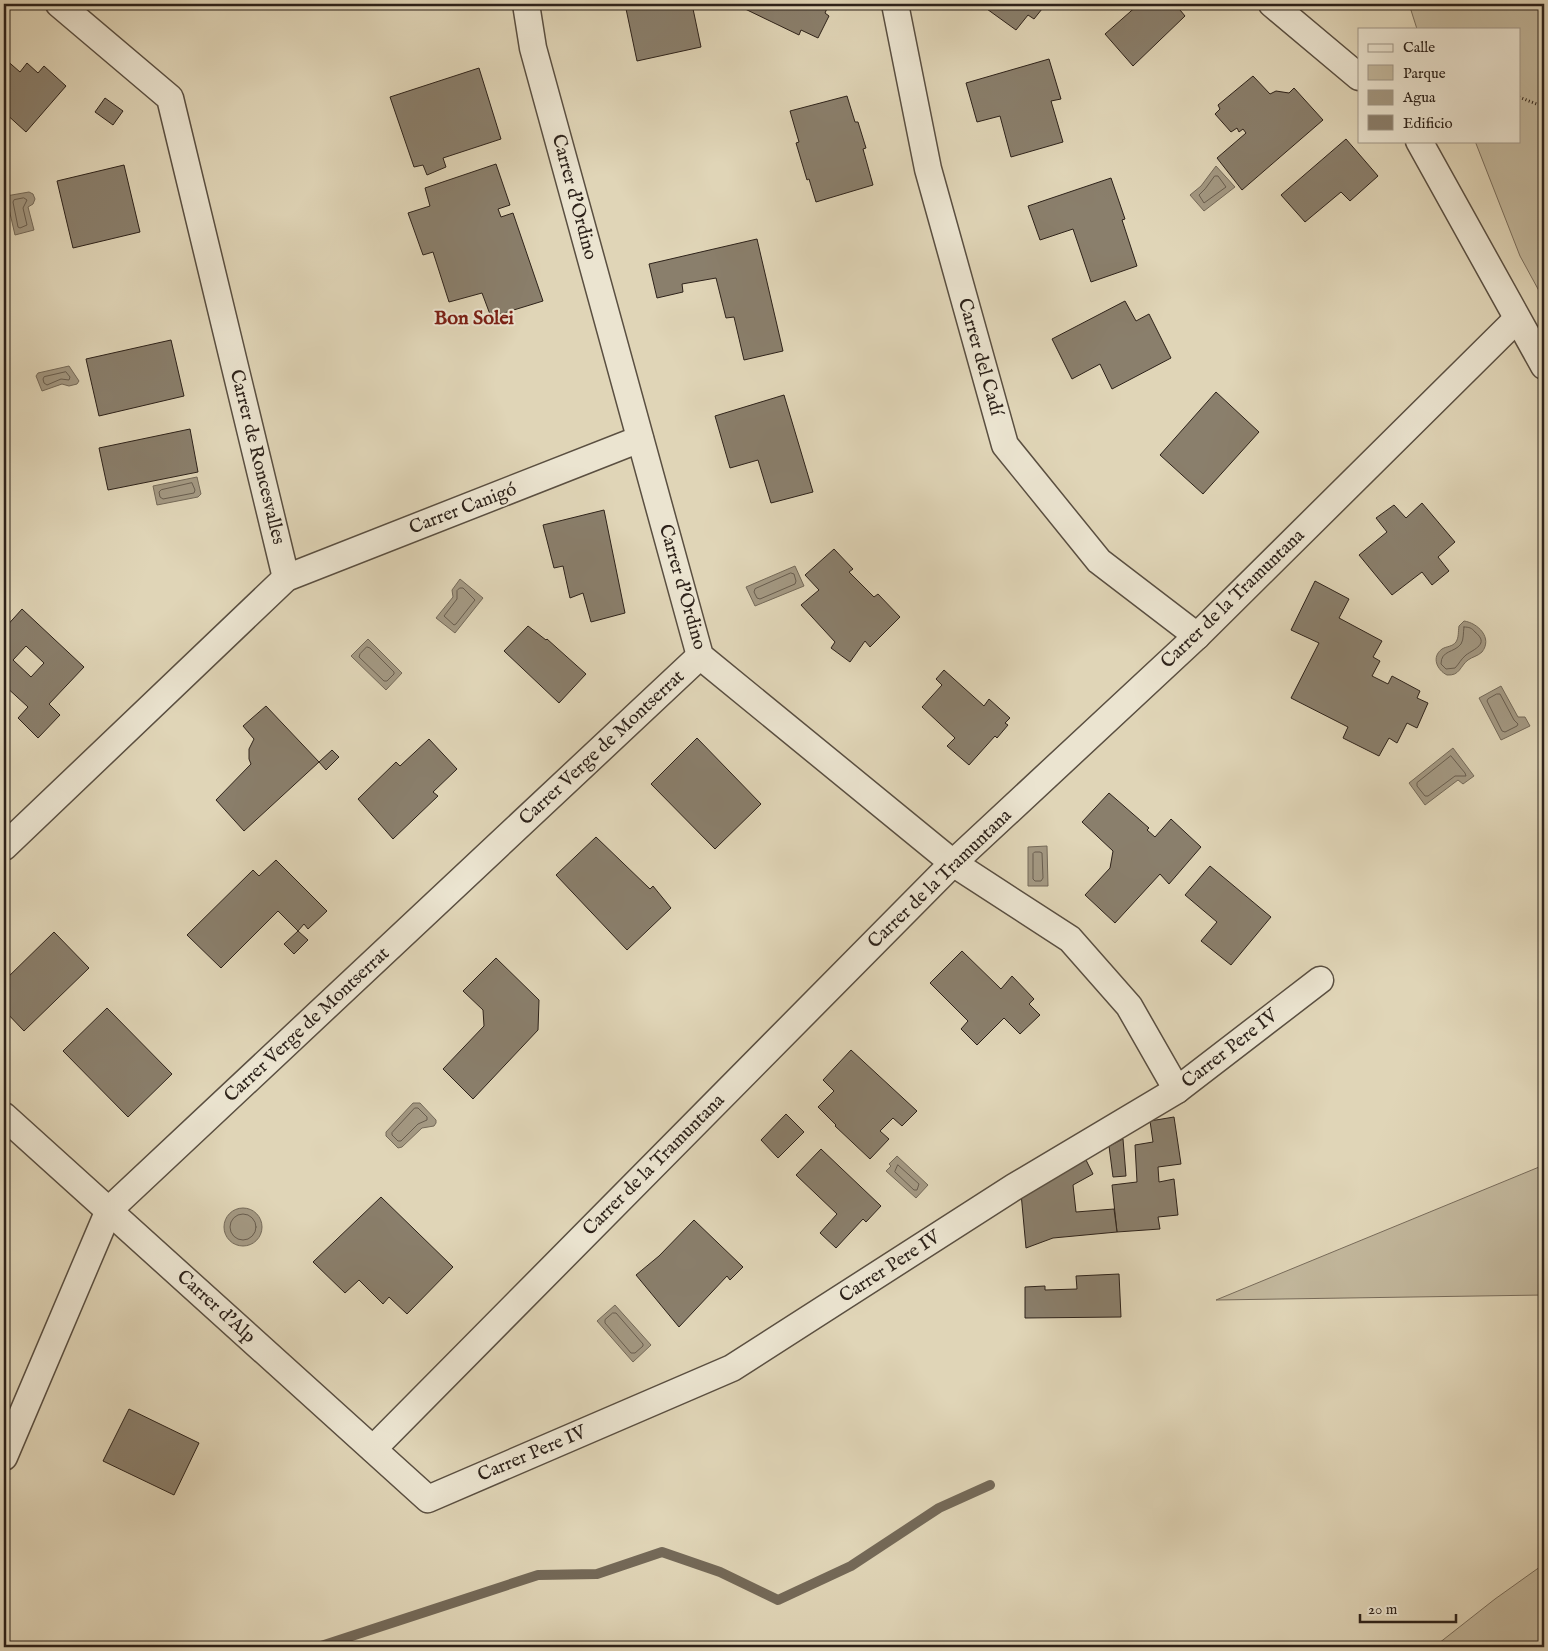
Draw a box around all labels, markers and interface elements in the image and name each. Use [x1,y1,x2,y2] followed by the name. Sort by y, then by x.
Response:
[1358,28,1520,142] legend
[1403,38,1435,57] text: Calle
[1403,64,1446,83] text: Parque
[1402,88,1436,107] text: Agua
[1403,114,1453,133] text: Edificio
[546,131,602,263] street label: Carrer d'Ordino
[952,296,1009,420] street label: Carrer del Cadí
[434,306,515,331] district label: Bon Solei
[224,367,290,547] street label: Carrer de Roncesvalles
[406,478,520,540] street label: Carrer Canigó
[653,522,711,652] street label: Carrer d'Ordino
[1156,523,1311,674] street label: Carrer de la Tramuntana
[514,665,690,831] street label: Carrer Verge de Montserrat
[863,803,1018,954] street label: Carrer de la Tramuntana
[219,942,395,1108] street label: Carrer Verge de Montserrat
[1177,1004,1283,1094] street label: Carrer Pere IV
[578,1088,731,1241] street label: Carrer de la Tramuntana
[835,1225,945,1309] street label: Carrer Pere IV
[171,1265,261,1349] street label: Carrer d'Alp
[474,1420,590,1488] street label: Carrer Pere IV
[1360,1591,1457,1623] scale bar
[1368,1600,1398,1619] text: 20 m

